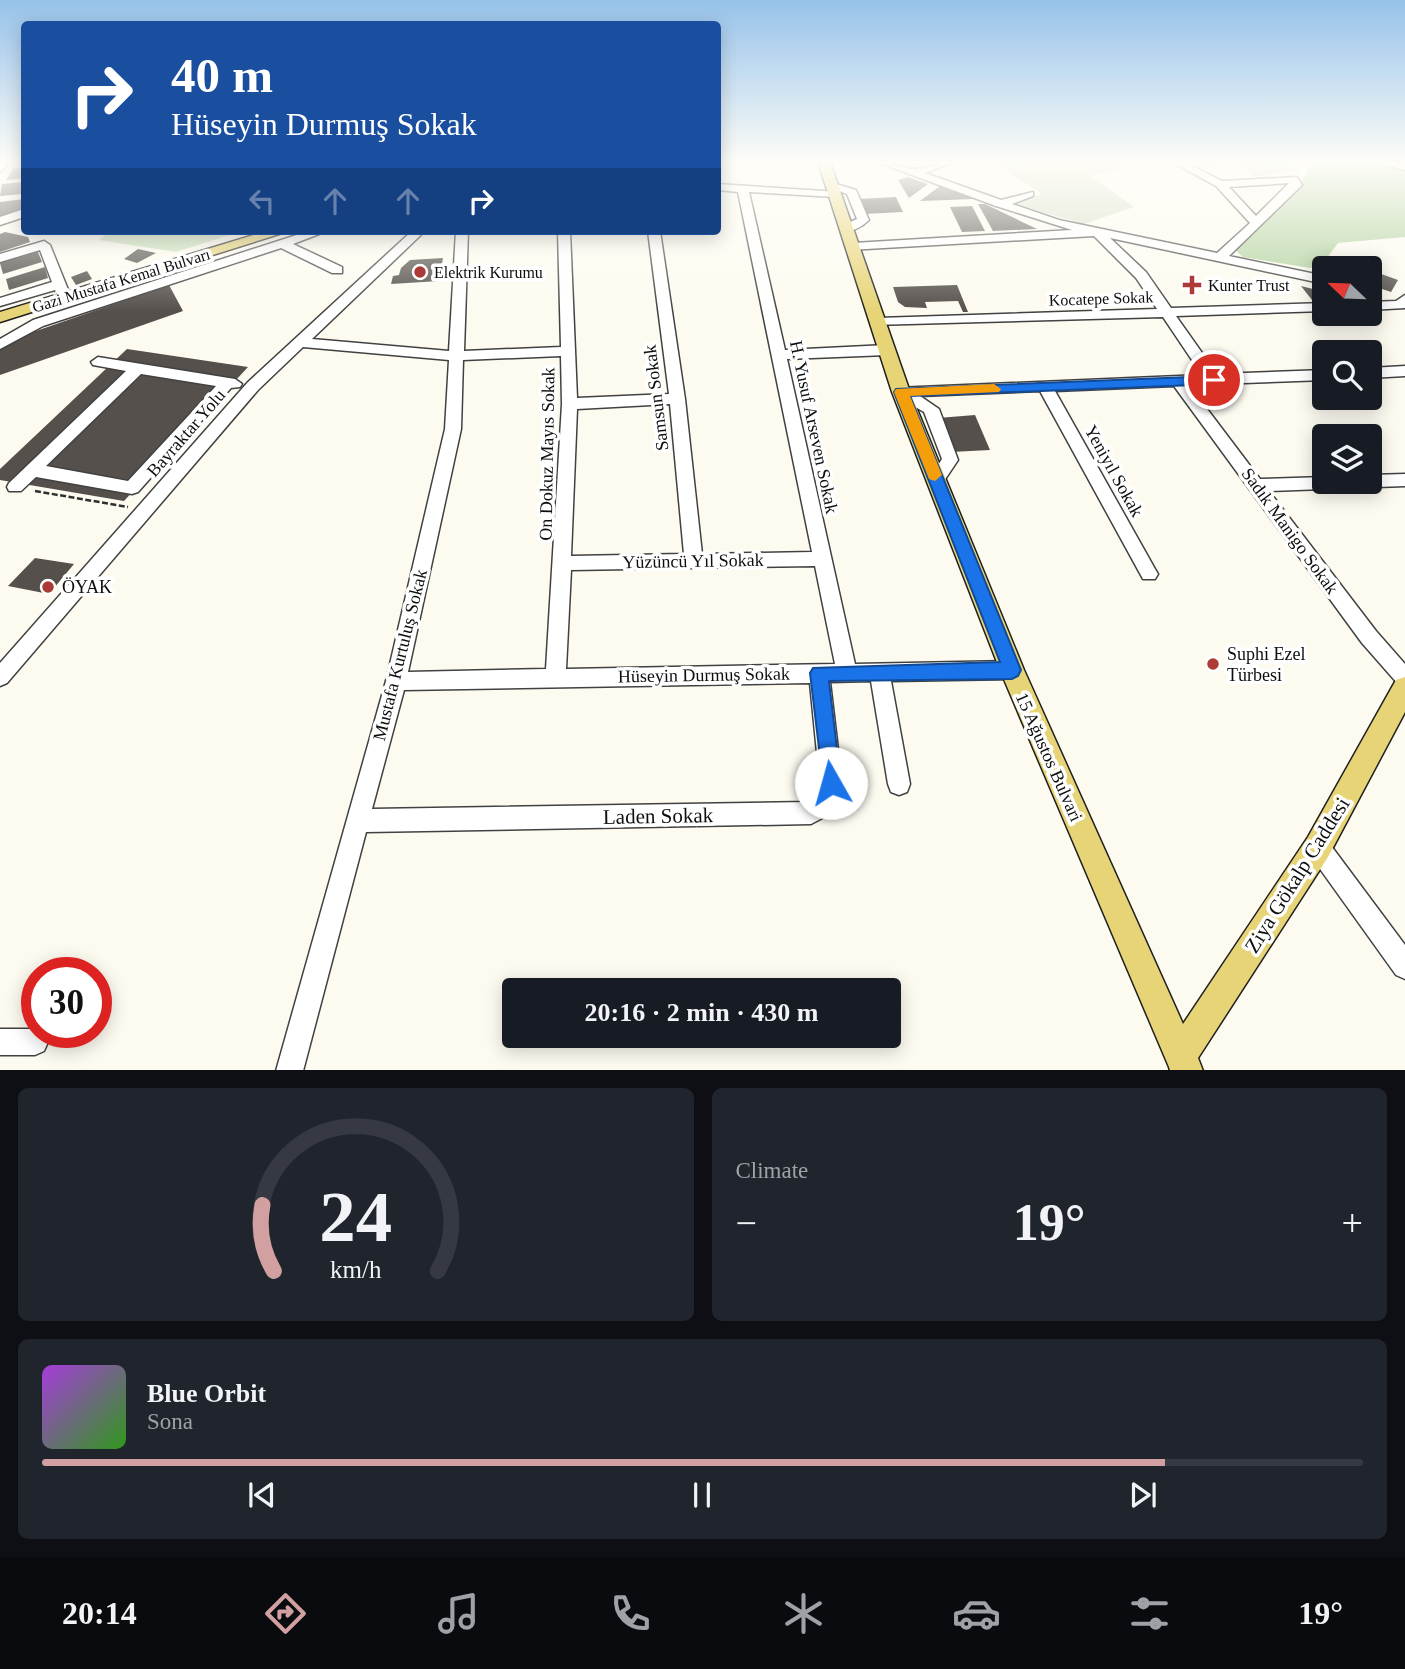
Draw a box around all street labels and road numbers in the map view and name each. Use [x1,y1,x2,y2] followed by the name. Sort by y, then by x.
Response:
[30,245,213,316] street label: Gazi Mustafa Kemal Bulvarı
[1049,288,1154,310] street label: Kocatepe Sokak
[786,339,842,515] street label: H. Yusuf Arseven Sokak
[640,344,672,452] street label: Samsun Sokak
[535,367,559,541] street label: On Dokuz Mayıs Sokak
[143,385,229,481] street label: Bayraktar Yolu
[1081,422,1147,520] street label: Yeniyıl Sokak
[1238,464,1342,598] street label: Sadık Manigo Sokak
[622,550,764,572] street label: Yüzüncü Yıl Sokak
[369,567,431,743] street label: Mustafa Kurtuluş Sokak
[618,664,790,686] street label: Hüseyin Durmuş Sokak
[1012,689,1086,825] street label: 15 Ağustos Bulvari
[1240,793,1355,957] street label: Ziya Gökalp Caddesi
[603,803,714,829] street label: Laden Sokak

